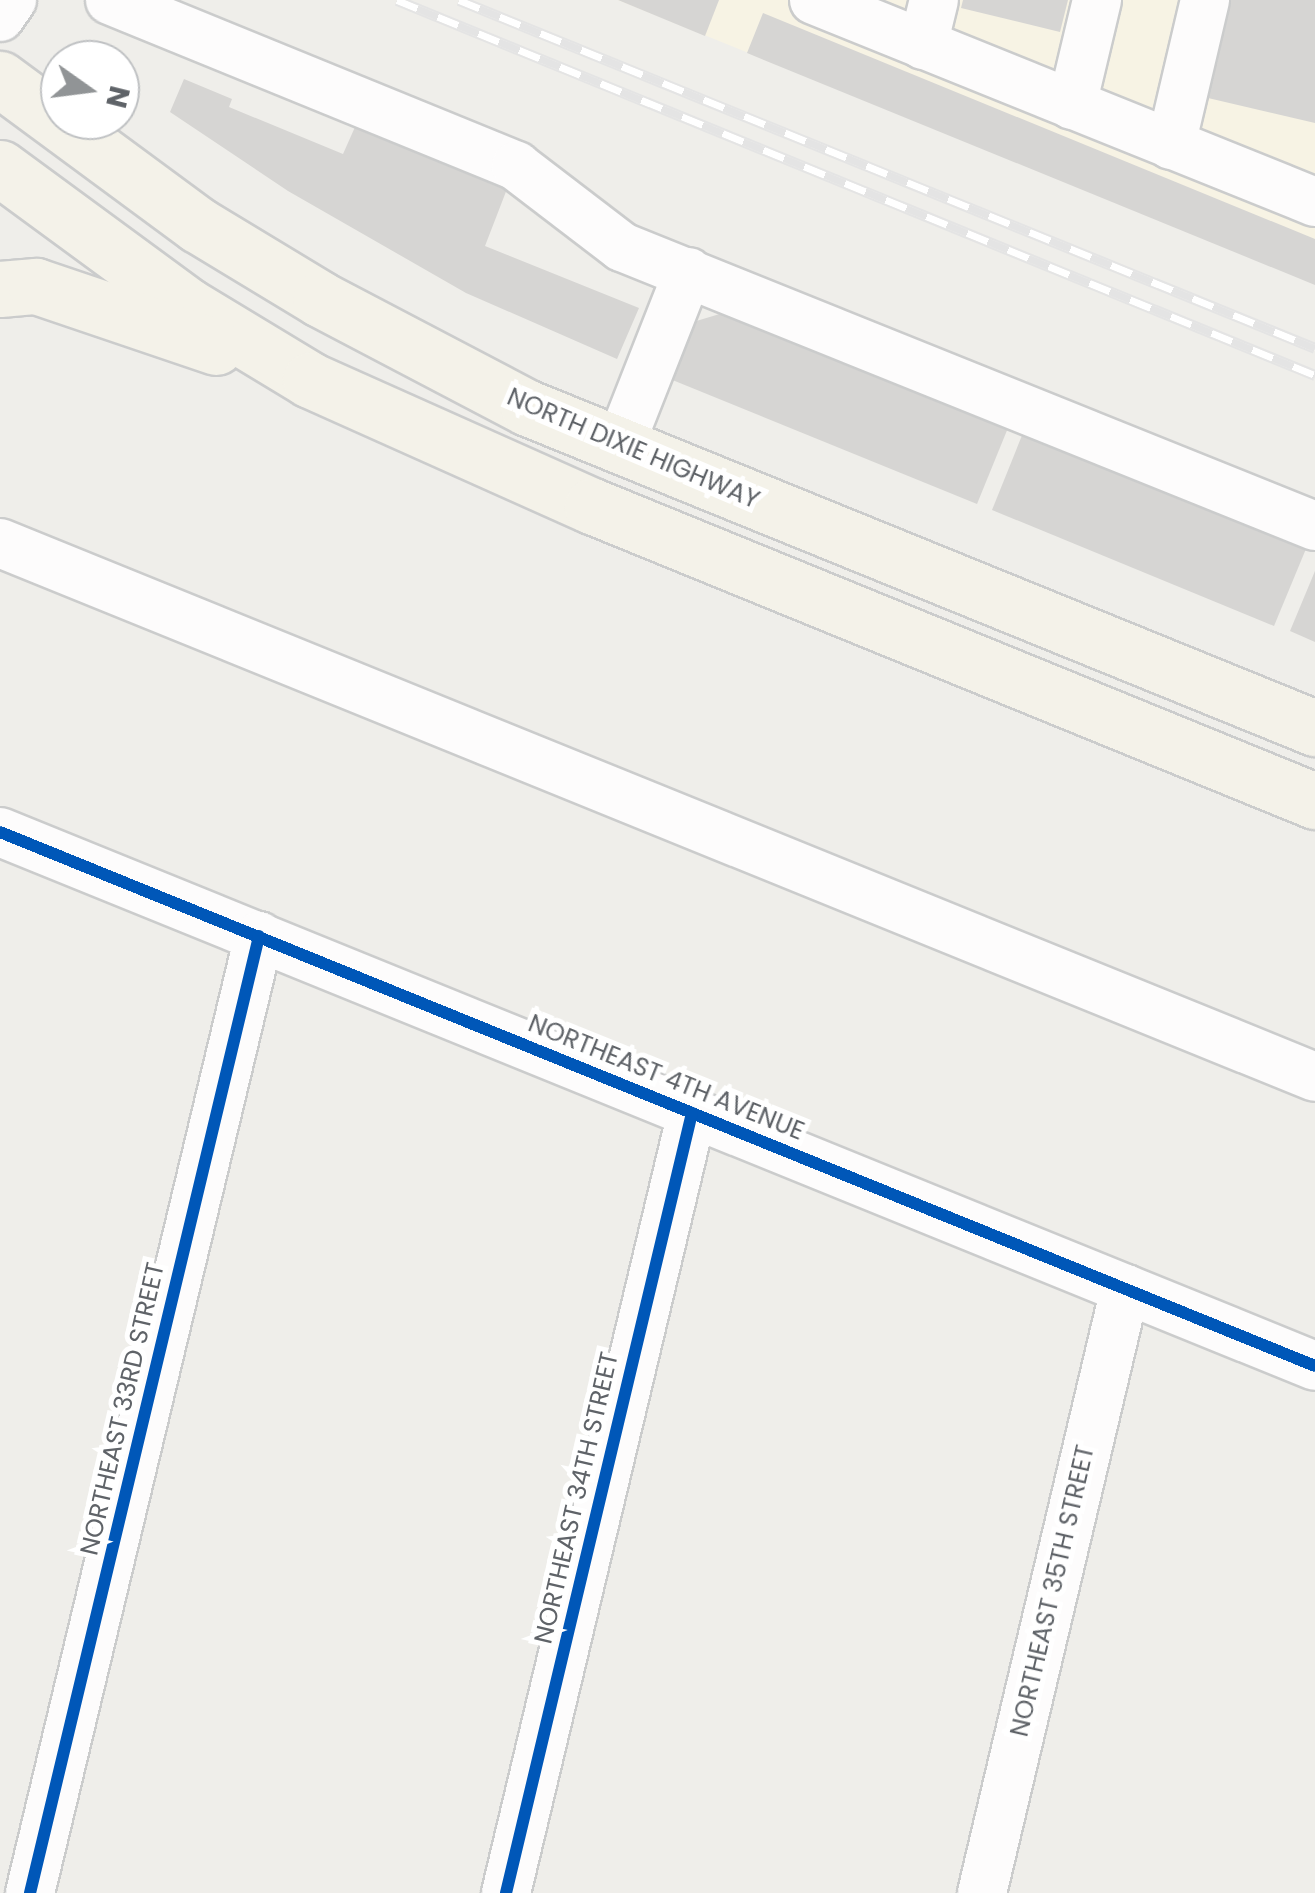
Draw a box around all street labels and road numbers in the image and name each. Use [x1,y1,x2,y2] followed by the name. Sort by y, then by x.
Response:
[502,382,764,516] street label: NORTH DIXIE HIGHWAY
[524,1009,808,1147] street label: NORTHEAST 4TH AVENUE
[75,1260,171,1558] street label: NORTHEAST 33RD STREET
[529,1349,625,1647] street label: NORTHEAST 34TH STREET
[1005,1442,1101,1740] street label: NORTHEAST 35TH STREET

